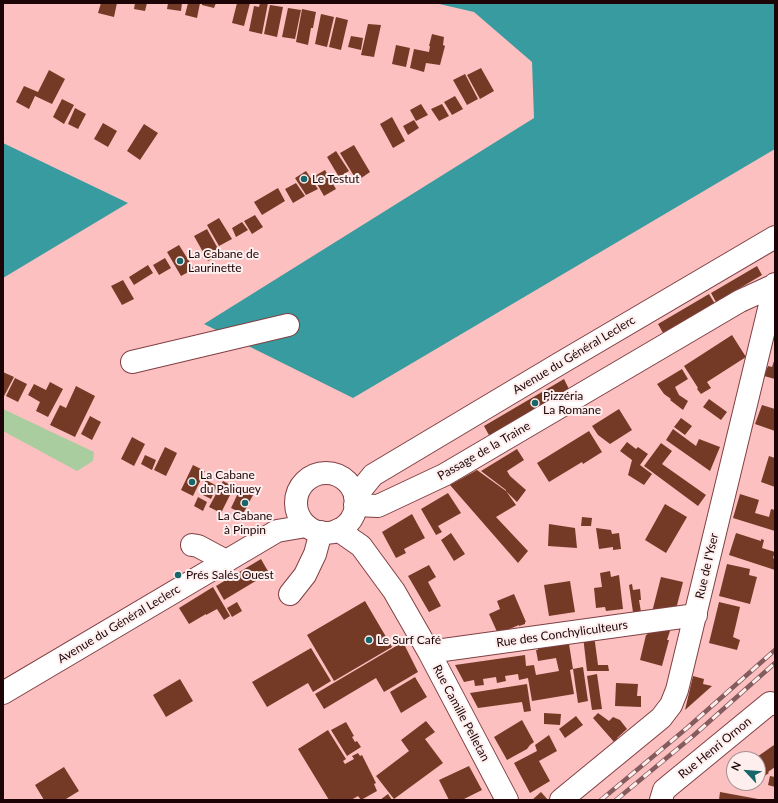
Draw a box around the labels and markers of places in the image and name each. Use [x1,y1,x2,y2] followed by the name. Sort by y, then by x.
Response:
[312,172,360,186] place label: Le Testut
[299,174,309,184] marker: Le Testut
[188,247,259,275] place label: La Cabane de Laurinette
[175,256,185,266] marker: La Cabane de Laurinette
[543,389,601,417] place label: Pizzéria La Romane
[530,398,540,408] marker: Pizzéria La Romane
[200,468,261,496] place label: La Cabane du Paliquey
[187,477,197,487] marker: La Cabane du Paliquey
[240,498,250,508] marker: La Cabane à Pinpin
[218,509,272,537] place label: La Cabane à Pinpin
[186,568,274,582] place label: Prés Salés Ouest
[173,570,183,580] marker: Prés Salés Ouest
[377,633,441,647] place label: Le Surf Café
[364,635,374,645] marker: Le Surf Café

